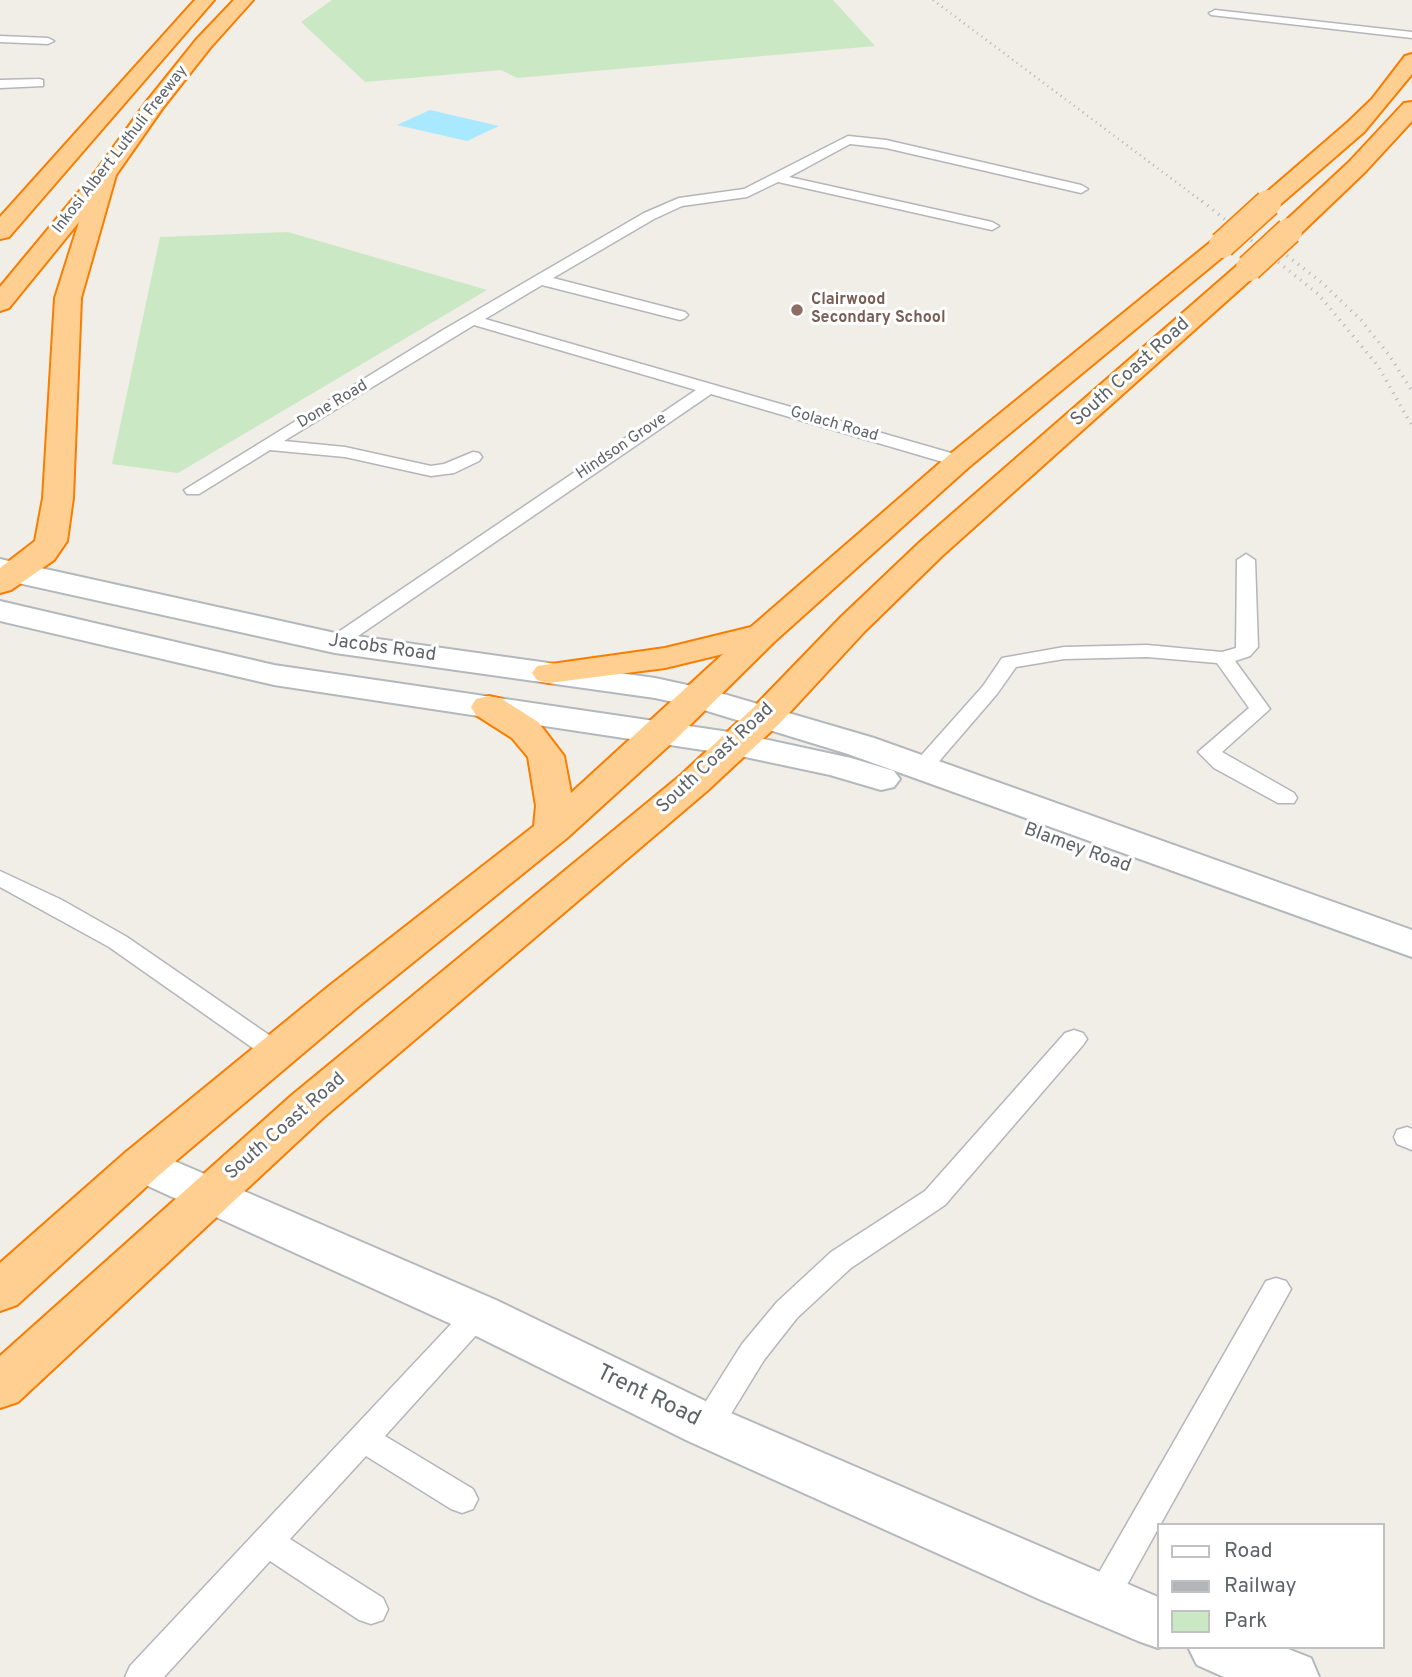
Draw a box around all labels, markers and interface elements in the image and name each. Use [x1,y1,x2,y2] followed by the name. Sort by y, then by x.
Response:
[49,62,193,238] street label: Inkosi Albert Luthuli Freeway
[811,291,946,329] place label: Clairwood Secondary School
[789,302,805,318] marker: Clairwood Secondary School
[1067,314,1195,432] street label: South Coast Road
[295,377,371,433] street label: Done Road
[788,403,880,447] street label: Golach Road
[573,410,671,484] street label: Hindson Grove
[327,630,437,668] street label: Jacobs Road
[653,699,779,819] street label: South Coast Road
[1020,819,1134,879] street label: Blamey Road
[221,1069,351,1185] street label: South Coast Road
[591,1360,705,1434] street label: Trent Road
[1156,1523,1384,1649] legend
[1224,1538,1273,1565] text: Road
[1224,1573,1297,1600] text: Railway
[1224,1608,1267,1635] text: Park

